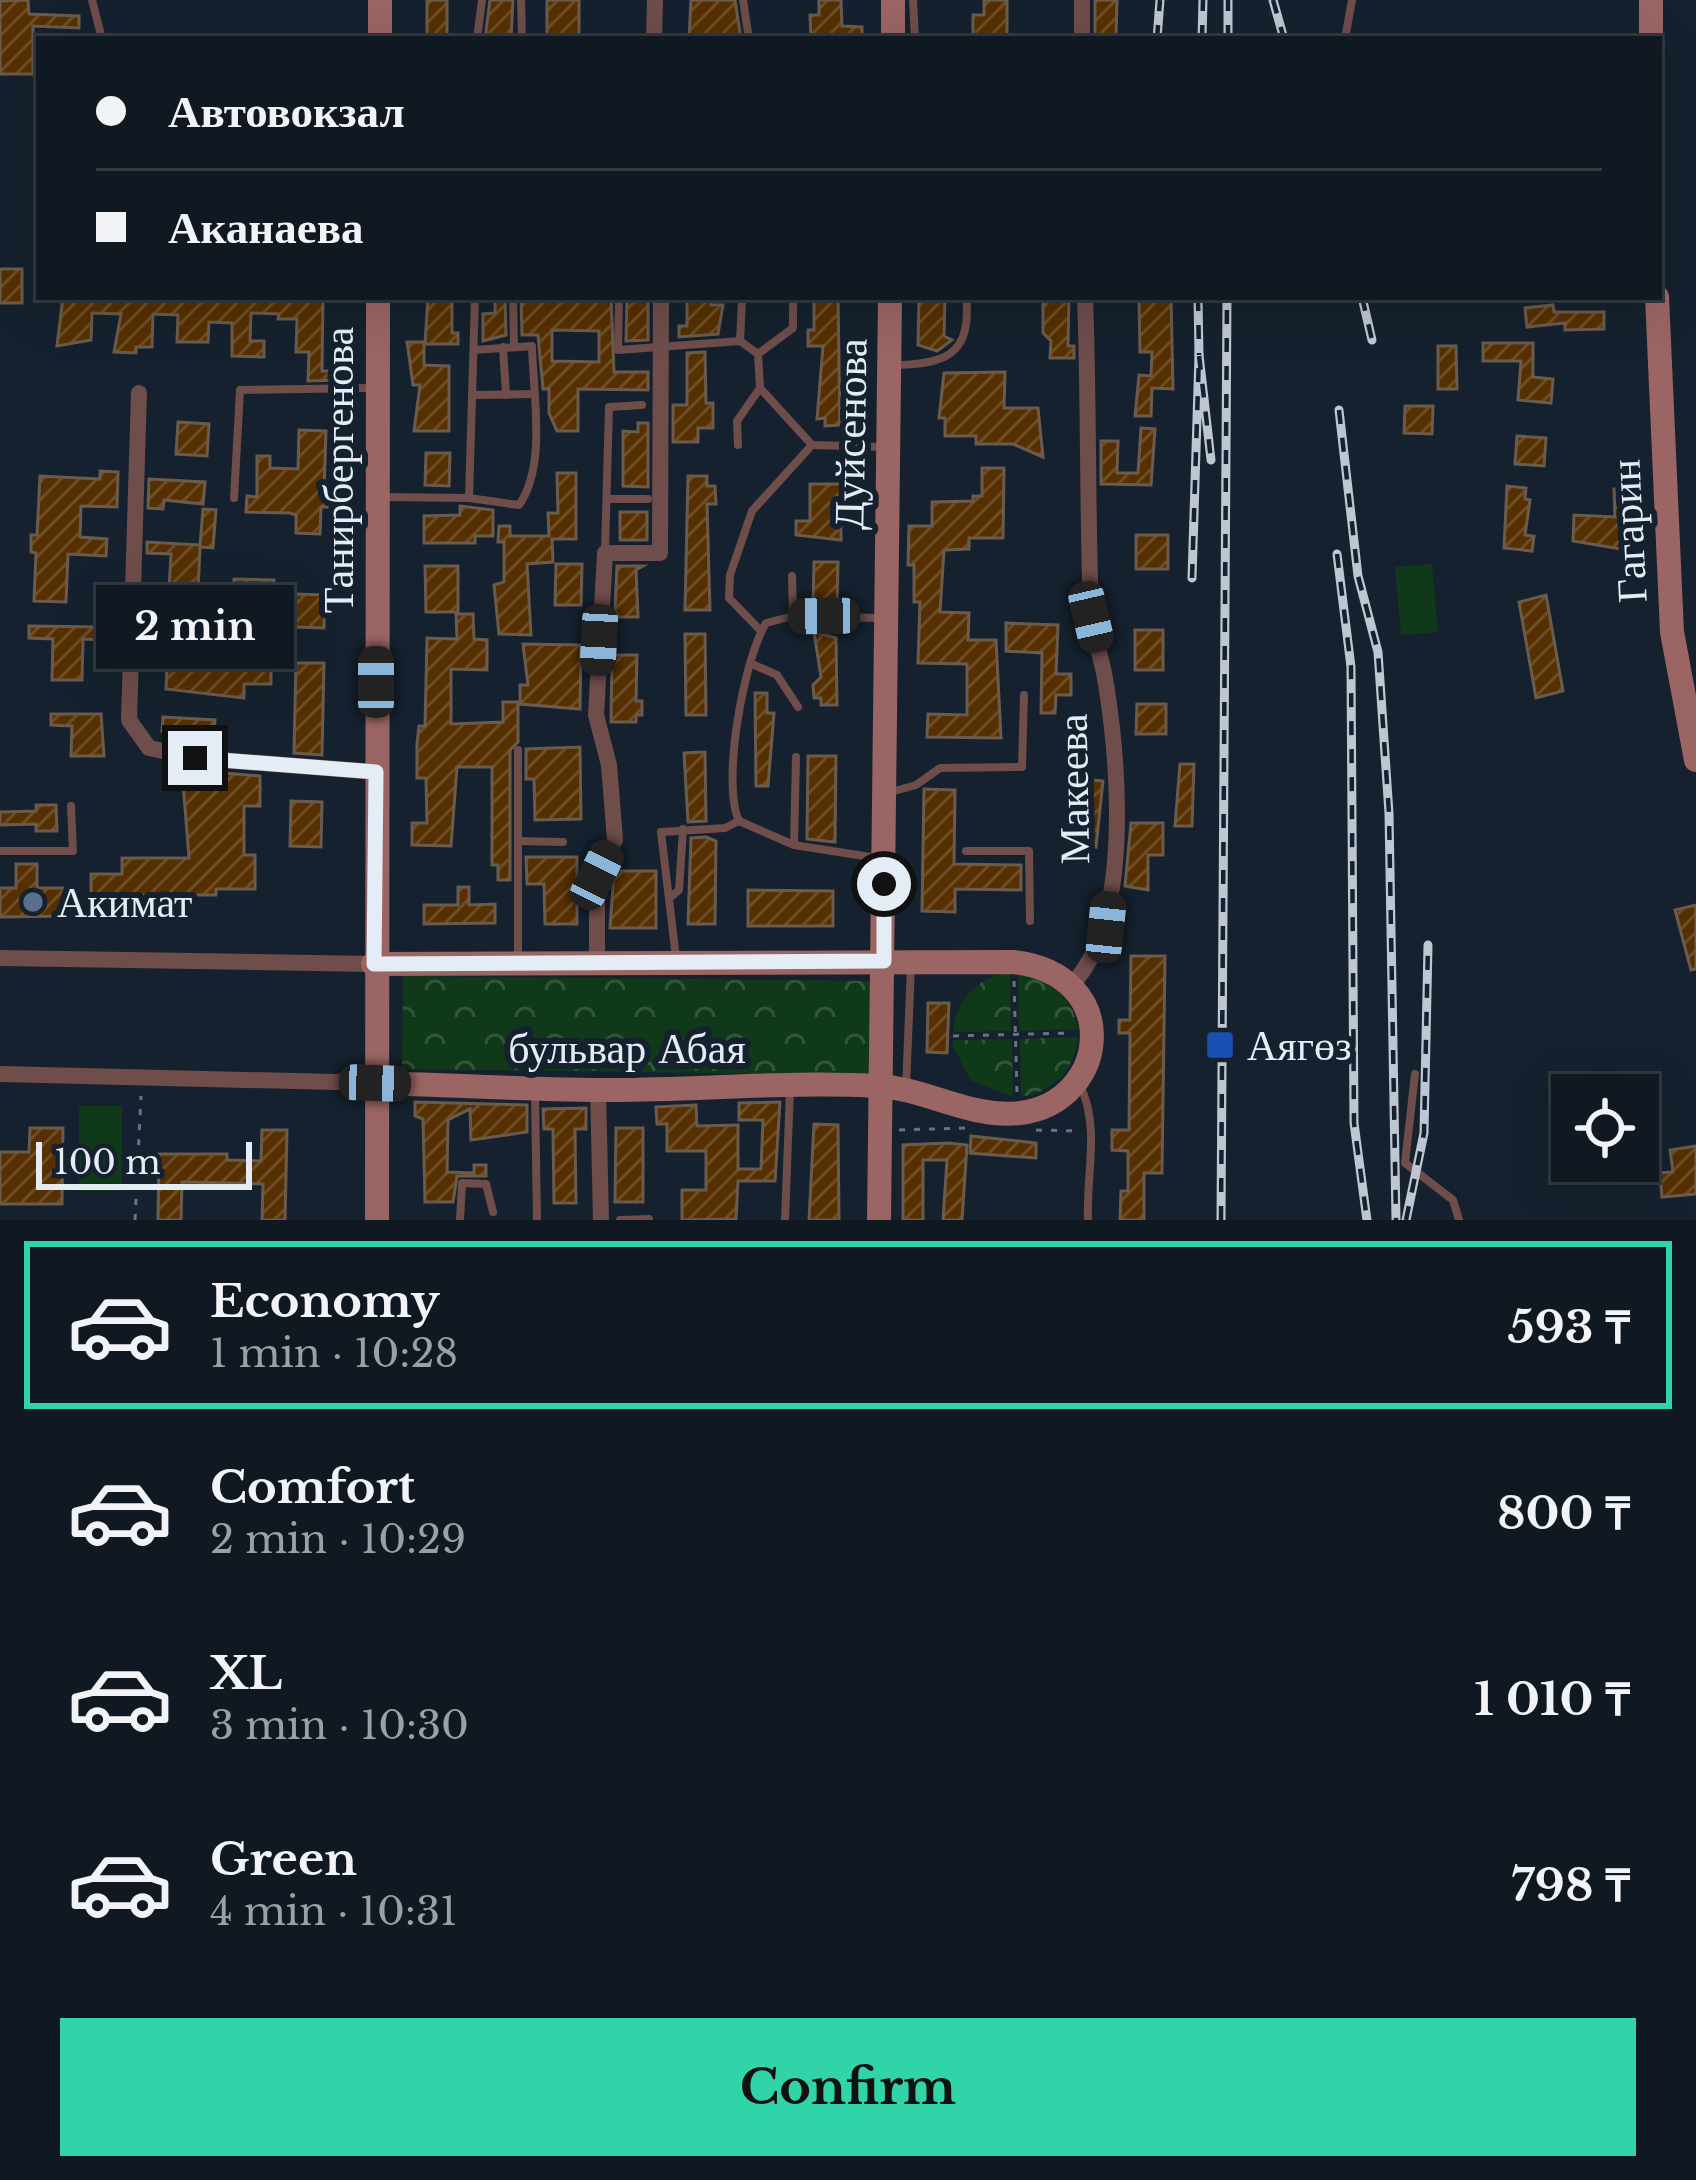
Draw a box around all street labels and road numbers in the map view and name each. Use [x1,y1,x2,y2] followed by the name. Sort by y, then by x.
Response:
[312,326,364,613] street label: Танирбергенова
[822,338,878,530] street label: Дуйсенова
[1598,458,1658,604] street label: Гагарин
[1046,713,1100,865] street label: Макеева
[508,1022,746,1074] street label: бульвар Абая

